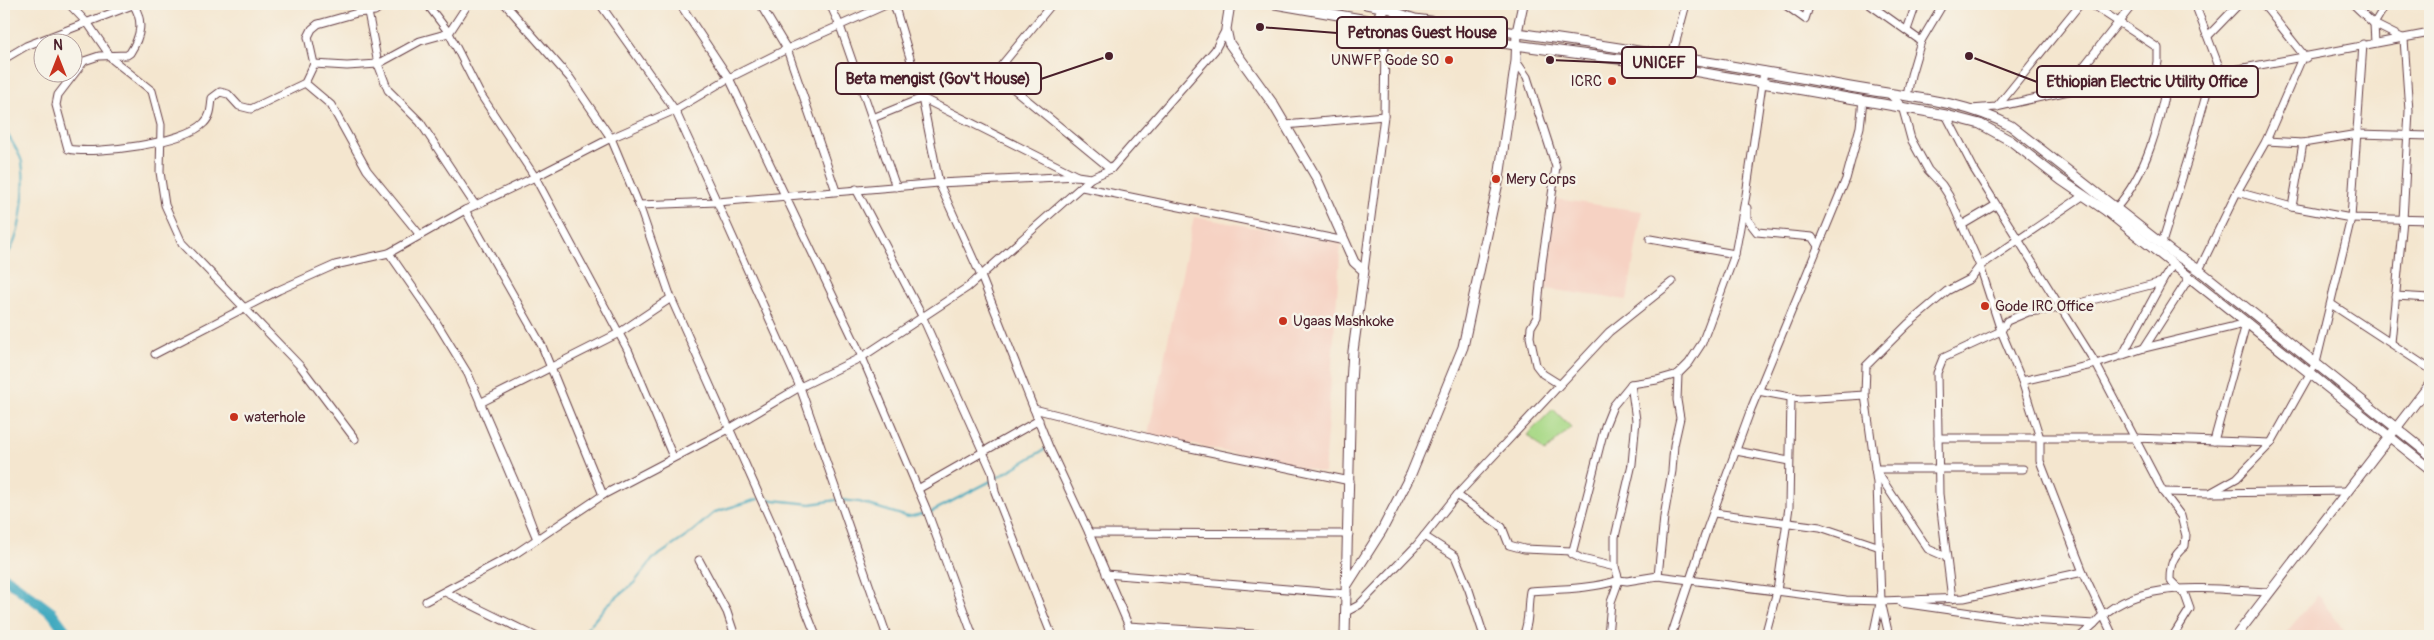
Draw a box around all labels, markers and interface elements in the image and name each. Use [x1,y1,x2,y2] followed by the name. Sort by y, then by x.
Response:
[1337,17,1507,48] callout: Petronas Guest House
[1347,23,1498,43] text: Petronas Guest House
[32,32,82,82] north arrow
[53,37,63,54] text: N
[1622,47,1696,78] callout: UNICEF
[1331,51,1439,70] place label: UNWFP Gode SO
[1632,53,1686,73] text: UNICEF
[1443,54,1455,66] marker: UNWFP Gode SO
[836,63,1041,94] callout: Beta mengist (Gov't House)
[2037,66,2258,97] callout: Ethiopian Electric Utility Office
[845,69,1031,89] text: Beta mengist (Gov't House)
[1571,72,1602,91] place label: ICRC
[2046,72,2249,92] text: Ethiopian Electric Utility Office
[1606,75,1618,87] marker: ICRC
[1506,170,1576,189] place label: Mery Corps
[1490,173,1502,185] marker: Mery Corps
[1995,297,2094,316] place label: Gode IRC Office
[1979,300,1991,312] marker: Gode IRC Office
[1293,312,1394,331] place label: Ugaas Mashkoke
[1277,315,1289,327] marker: Ugaas Mashkoke
[244,408,306,427] place label: waterhole
[228,411,240,423] marker: waterhole

